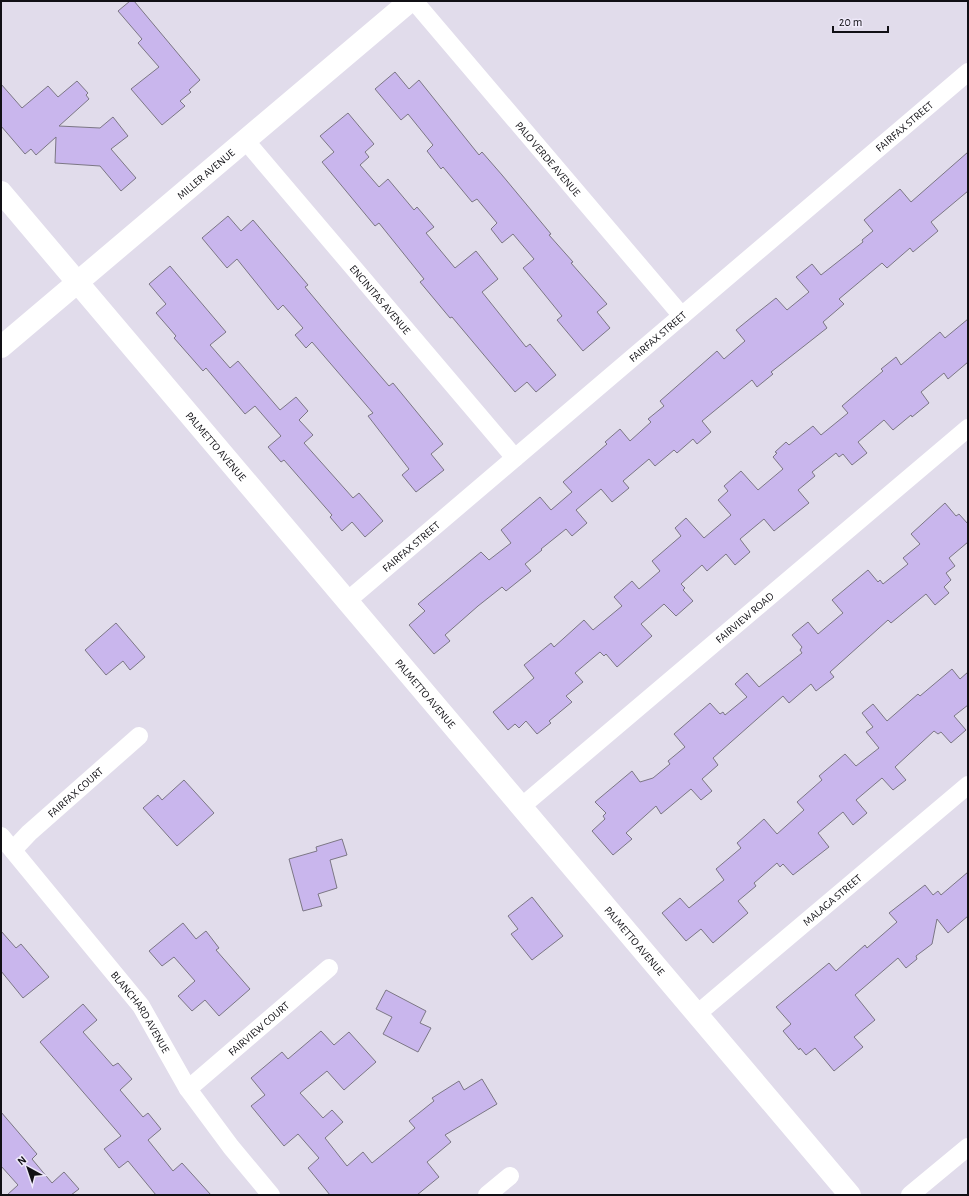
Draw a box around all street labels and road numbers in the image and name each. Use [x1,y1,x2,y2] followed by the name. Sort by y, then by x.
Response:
[874,99,936,154] street label: FAIRFAX STREET
[513,120,583,199] street label: PALO VERDE AVENUE
[175,147,237,202] street label: MILLER AVENUE
[347,263,413,337] street label: ENCINITAS AVENUE
[627,309,689,364] street label: FAIRFAX STREET
[184,410,248,484] street label: PALMETTO AVENUE
[380,519,443,574] street label: FAIRFAX STREET
[714,590,776,645] street label: FAIRVIEW ROAD
[393,657,458,731] street label: PALMETTO AVENUE
[46,765,106,820] street label: FAIRFAX COURT
[801,872,864,928] street label: MALAGA STREET
[602,904,667,978] street label: PALMETTO AVENUE
[109,969,172,1056] street label: BLANCHARD AVENUE
[226,999,292,1058] street label: FAIRVIEW COURT

